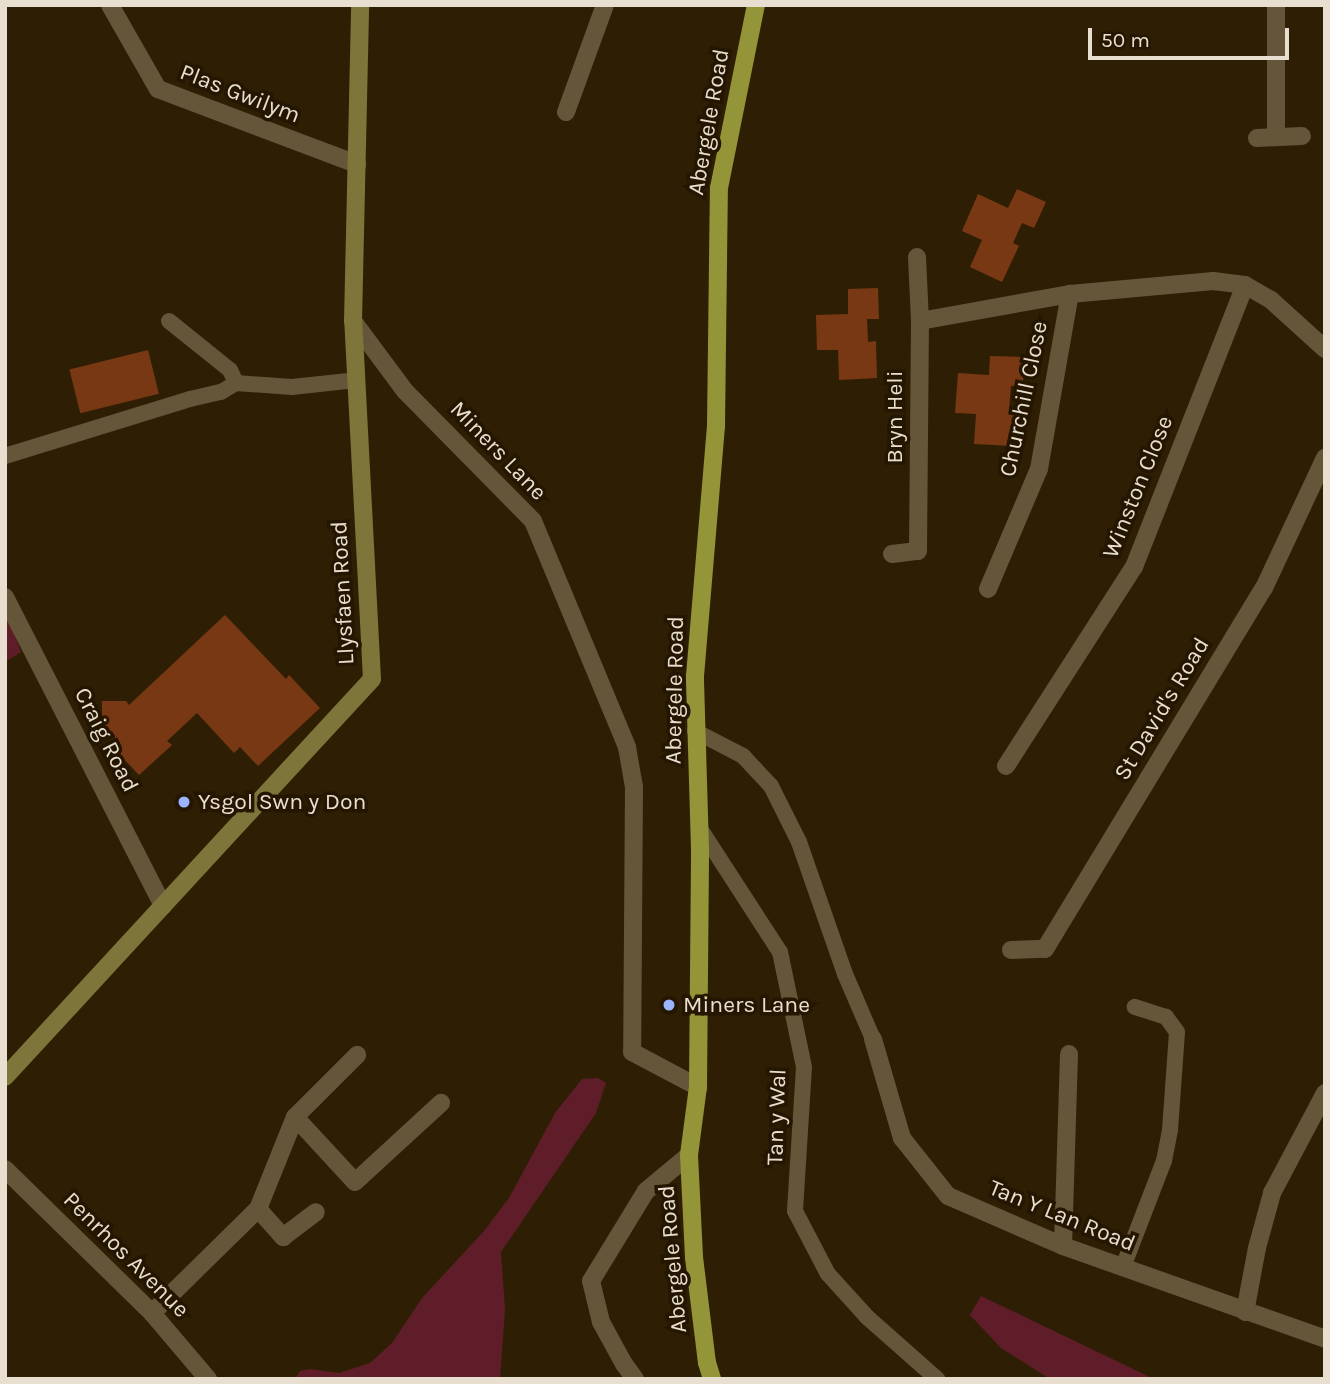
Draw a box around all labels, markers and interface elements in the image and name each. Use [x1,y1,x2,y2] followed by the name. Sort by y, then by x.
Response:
[1092,14,1293,58] scale bar
[1101,28,1150,52] text: 50 m
[683,47,735,197] street label: Abergele Road
[176,58,304,130] street label: Plas Gwilym
[994,319,1054,479] street label: Churchill Close
[881,370,909,464] street label: Bryn Heli
[444,396,552,506] street label: Miners Lane
[1097,412,1179,562] street label: Winston Close
[325,520,361,666] street label: Llysfaen Road
[660,616,690,764] street label: Abergele Road
[1109,633,1215,785] street label: St David's Road
[68,683,144,797] street label: Craig Road
[198,788,366,816] place label: Ysgol Swn y Don
[176,794,192,810] marker: Ysgol Swn y Don
[683,991,810,1019] place label: Miners Lane
[661,997,677,1013] marker: Miners Lane
[762,1068,792,1166] street label: Tan y Wal
[985,1174,1139,1258] street label: Tan Y Lan Road
[653,1184,693,1334] street label: Abergele Road
[57,1186,195,1324] street label: Penrhos Avenue

